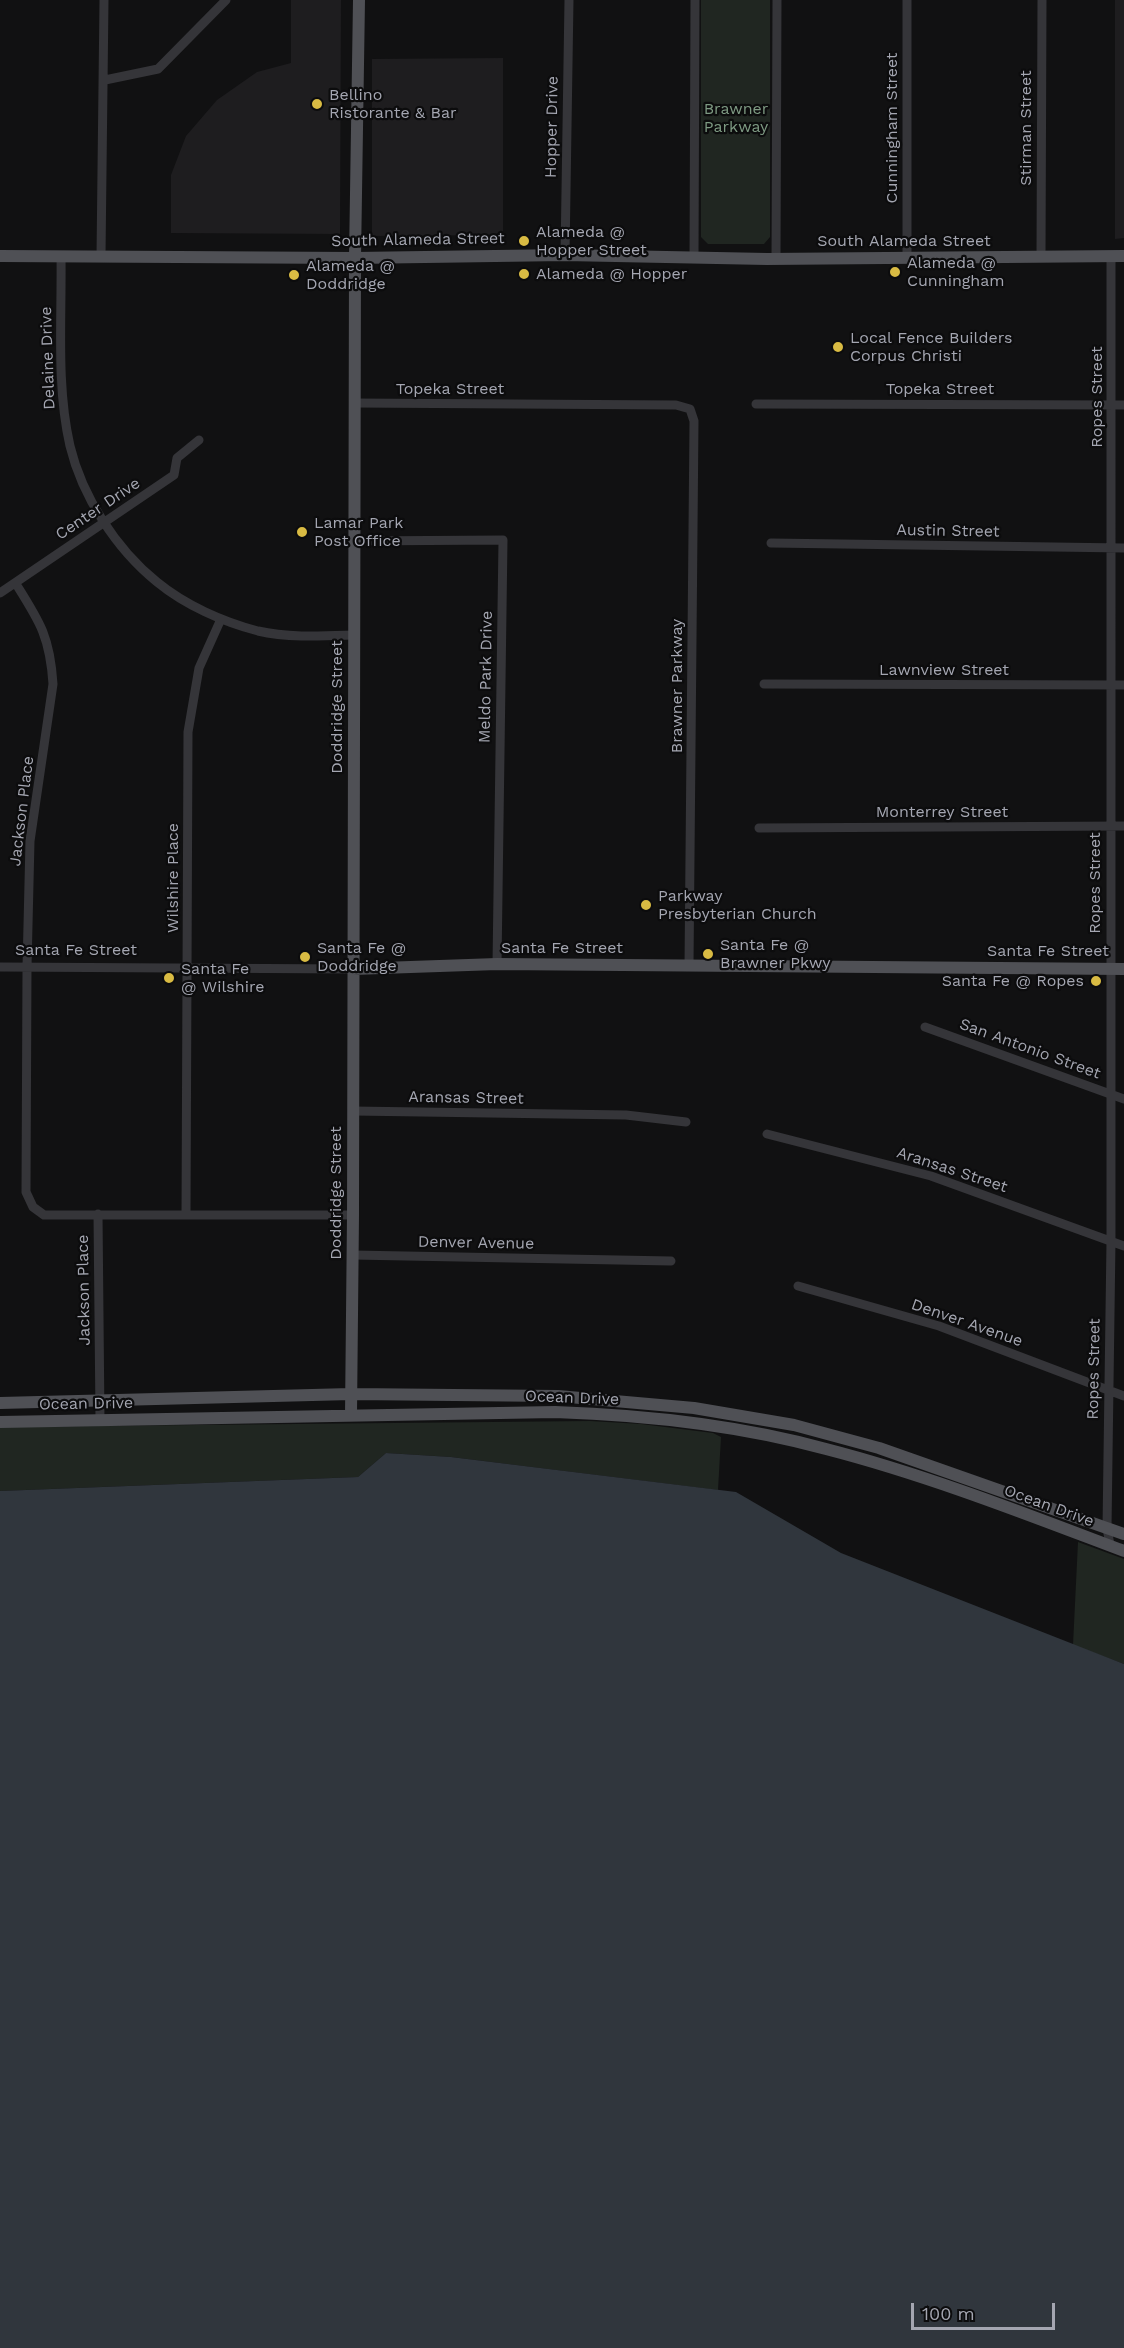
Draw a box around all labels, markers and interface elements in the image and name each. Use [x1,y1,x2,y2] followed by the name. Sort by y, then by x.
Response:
[882,52,902,204] street label: Cunningham Street
[1016,70,1036,186] street label: Stirman Street
[542,76,562,178] street label: Hopper Drive
[329,85,457,123] place label: Bellino Ristorante & Bar
[310,97,324,111] marker: Bellino Ristorante & Bar
[704,99,768,137] park label: Brawner Parkway
[536,222,647,260] place label: Alameda @ Hopper Street
[331,229,505,251] street label: South Alameda Street
[817,231,991,251] street label: South Alameda Street
[517,234,531,248] marker: Alameda @ Hopper Street
[907,253,1005,291] place label: Alameda @ Cunningham
[306,256,395,294] place label: Alameda @ Doddridge
[536,264,687,284] place label: Alameda @ Hopper
[888,265,902,279] marker: Alameda @ Cunningham
[517,267,531,281] marker: Alameda @ Hopper
[287,268,301,282] marker: Alameda @ Doddridge
[37,306,59,410] street label: Delaine Drive
[850,328,1012,366] place label: Local Fence Builders Corpus Christi
[831,340,845,354] marker: Local Fence Builders Corpus Christi
[1087,346,1107,448] street label: Ropes Street
[396,379,504,399] street label: Topeka Street
[886,379,994,399] street label: Topeka Street
[52,474,144,544] street label: Center Drive
[314,513,403,551] place label: Lamar Park Post Office
[896,521,1000,541] street label: Austin Street
[295,525,309,539] marker: Lamar Park Post Office
[475,611,497,743] street label: Meldo Park Drive
[667,619,687,753] street label: Brawner Parkway
[327,640,347,774] street label: Doddridge Street
[879,660,1009,680] street label: Lawnview Street
[6,755,38,867] street label: Jackson Place
[876,802,1008,822] street label: Monterrey Street
[163,823,183,933] street label: Wilshire Place
[1085,832,1105,934] street label: Ropes Street
[658,886,817,924] place label: Parkway Presbyterian Church
[639,898,653,912] marker: Parkway Presbyterian Church
[720,935,831,973] place label: Santa Fe @ Brawner Pkwy
[317,938,406,976] place label: Santa Fe @ Doddridge
[501,938,623,958] street label: Santa Fe Street
[15,940,137,960] street label: Santa Fe Street
[987,941,1109,961] street label: Santa Fe Street
[701,947,715,961] marker: Santa Fe @ Brawner Pkwy
[298,950,312,964] marker: Santa Fe @ Doddridge
[181,959,264,997] place label: Santa Fe @ Wilshire
[162,971,176,985] marker: Santa Fe @ Wilshire
[942,971,1084,991] place label: Santa Fe @ Ropes
[1089,974,1103,988] marker: Santa Fe @ Ropes
[957,1015,1103,1083] street label: San Antonio Street
[408,1087,524,1109] street label: Aransas Street
[326,1126,346,1260] street label: Doddridge Street
[894,1143,1010,1197] street label: Aransas Street
[418,1232,534,1254] street label: Denver Avenue
[73,1234,95,1346] street label: Jackson Place
[909,1295,1025,1351] street label: Denver Avenue
[1084,1318,1104,1420] street label: Ropes Street
[525,1387,619,1409] street label: Ocean Drive
[39,1394,133,1414] street label: Ocean Drive
[1001,1481,1097,1531] street label: Ocean Drive
[914,2291,1058,2329] scale bar
[922,2303,975,2324] text: 100 m

